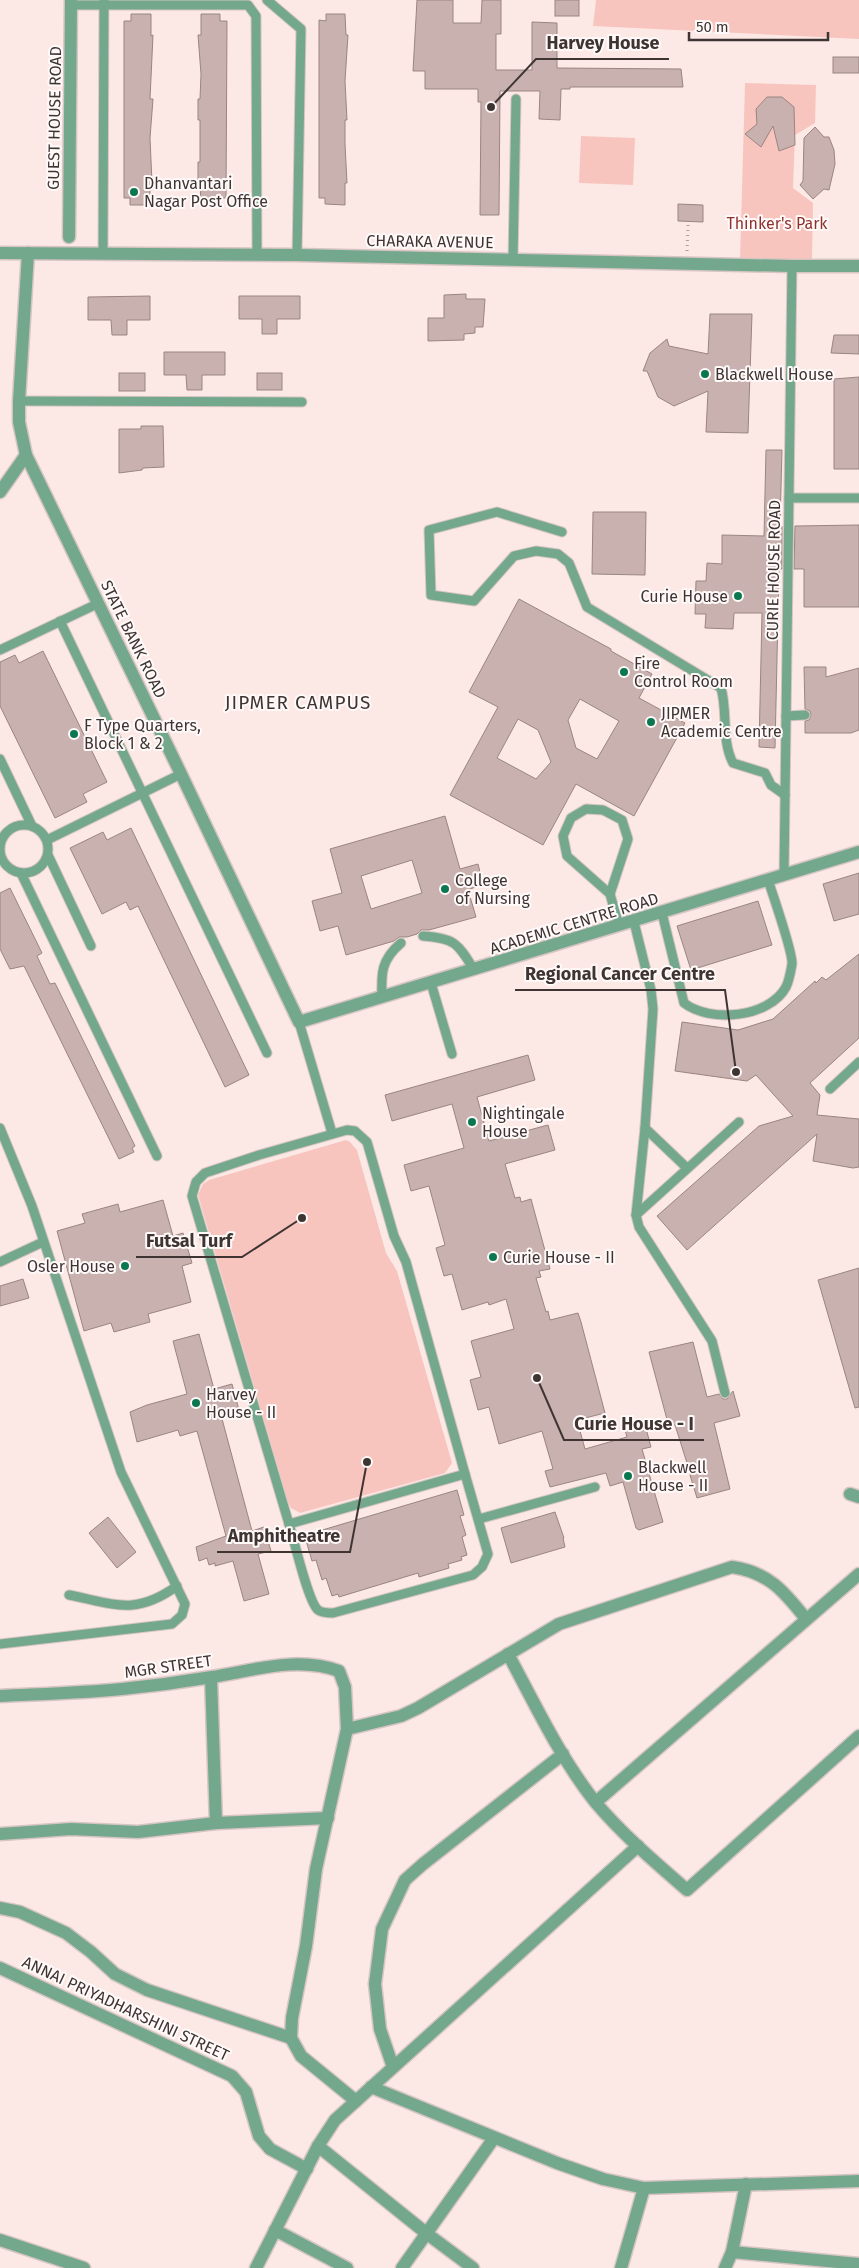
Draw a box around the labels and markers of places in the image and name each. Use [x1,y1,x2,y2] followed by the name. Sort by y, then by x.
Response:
[536,26,669,59] callout: Harvey House
[144,174,268,211] place label: Dhanvantari Nagar Post Office
[128,186,140,198] marker: Dhanvantari Nagar Post Office
[715,365,833,384] place label: Blackwell House
[699,368,711,380] marker: Blackwell House
[641,587,728,606] place label: Curie House
[732,590,744,602] marker: Curie House
[634,654,733,691] place label: Fire Control Room
[618,666,630,678] marker: Fire Control Room
[661,704,782,741] place label: JIPMER Academic Centre
[84,716,201,753] place label: F Type Quarters, Block 1 & 2
[645,716,657,728] marker: JIPMER Academic Centre
[68,728,80,740] marker: F Type Quarters, Block 1 & 2
[455,871,530,908] place label: College of Nursing
[439,883,451,895] marker: College of Nursing
[515,957,725,990] callout: Regional Cancer Centre
[482,1104,565,1141] place label: Nightingale House
[466,1116,478,1128] marker: Nightingale House
[136,1224,242,1257] callout: Futsal Turf
[503,1248,615,1267] place label: Curie House - II
[487,1251,499,1263] marker: Curie House - II
[27,1257,115,1276] place label: Osler House
[119,1260,131,1272] marker: Osler House
[206,1385,276,1422] place label: Harvey House - II
[190,1397,202,1409] marker: Harvey House - II
[564,1407,704,1440] callout: Curie House - I
[638,1458,708,1495] place label: Blackwell House - II
[622,1470,634,1482] marker: Blackwell House - II
[217,1519,350,1552] callout: Amphitheatre

